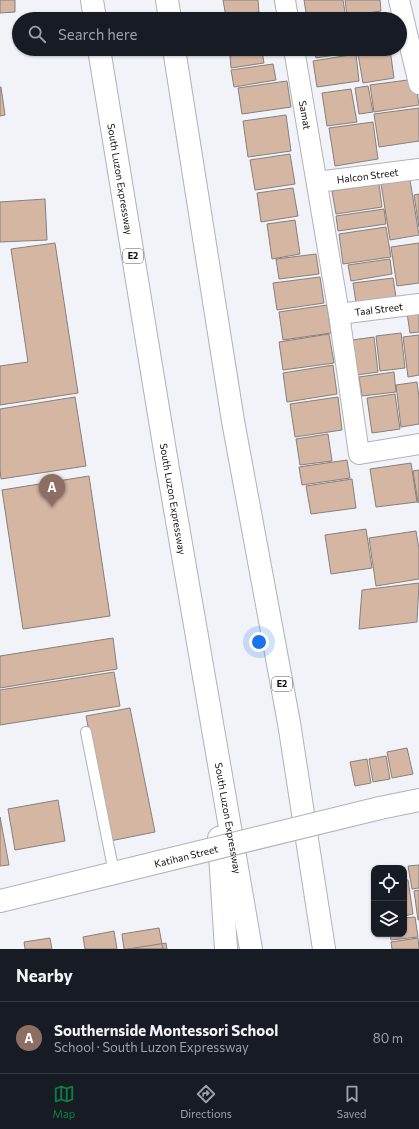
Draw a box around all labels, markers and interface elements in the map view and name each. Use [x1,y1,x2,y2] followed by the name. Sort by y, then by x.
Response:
[12,12,407,56] search box
[26,23,48,45] icon: search
[58,25,137,43] text: Search here
[297,100,314,130] street label: Samat
[105,123,135,236] street label: South Luzon Expressway
[336,166,399,185] street label: Halcon Street
[123,249,143,263] road number: E2
[354,300,404,318] street label: Taal Street
[158,442,189,555] street label: South Luzon Expressway
[39,474,65,507] pin: A
[249,632,269,652] your location
[272,677,292,691] road number: E2
[213,762,244,875] street label: South Luzon Expressway
[153,842,219,870] street label: Katihan Street
[371,865,407,937] map controls
[371,865,407,901] button: locate
[371,901,407,937] button: layers
[16,965,73,986] text: Nearby
[54,1021,278,1039] text: Southernside Montessori School
[24,1030,34,1046] text: A
[373,1030,403,1046] text: 80 m
[54,1039,249,1055] text: School · South Luzon Expressway
[53,1083,75,1120] tab: Map
[180,1083,232,1120] tab: Directions
[337,1083,366,1120] tab: Saved

